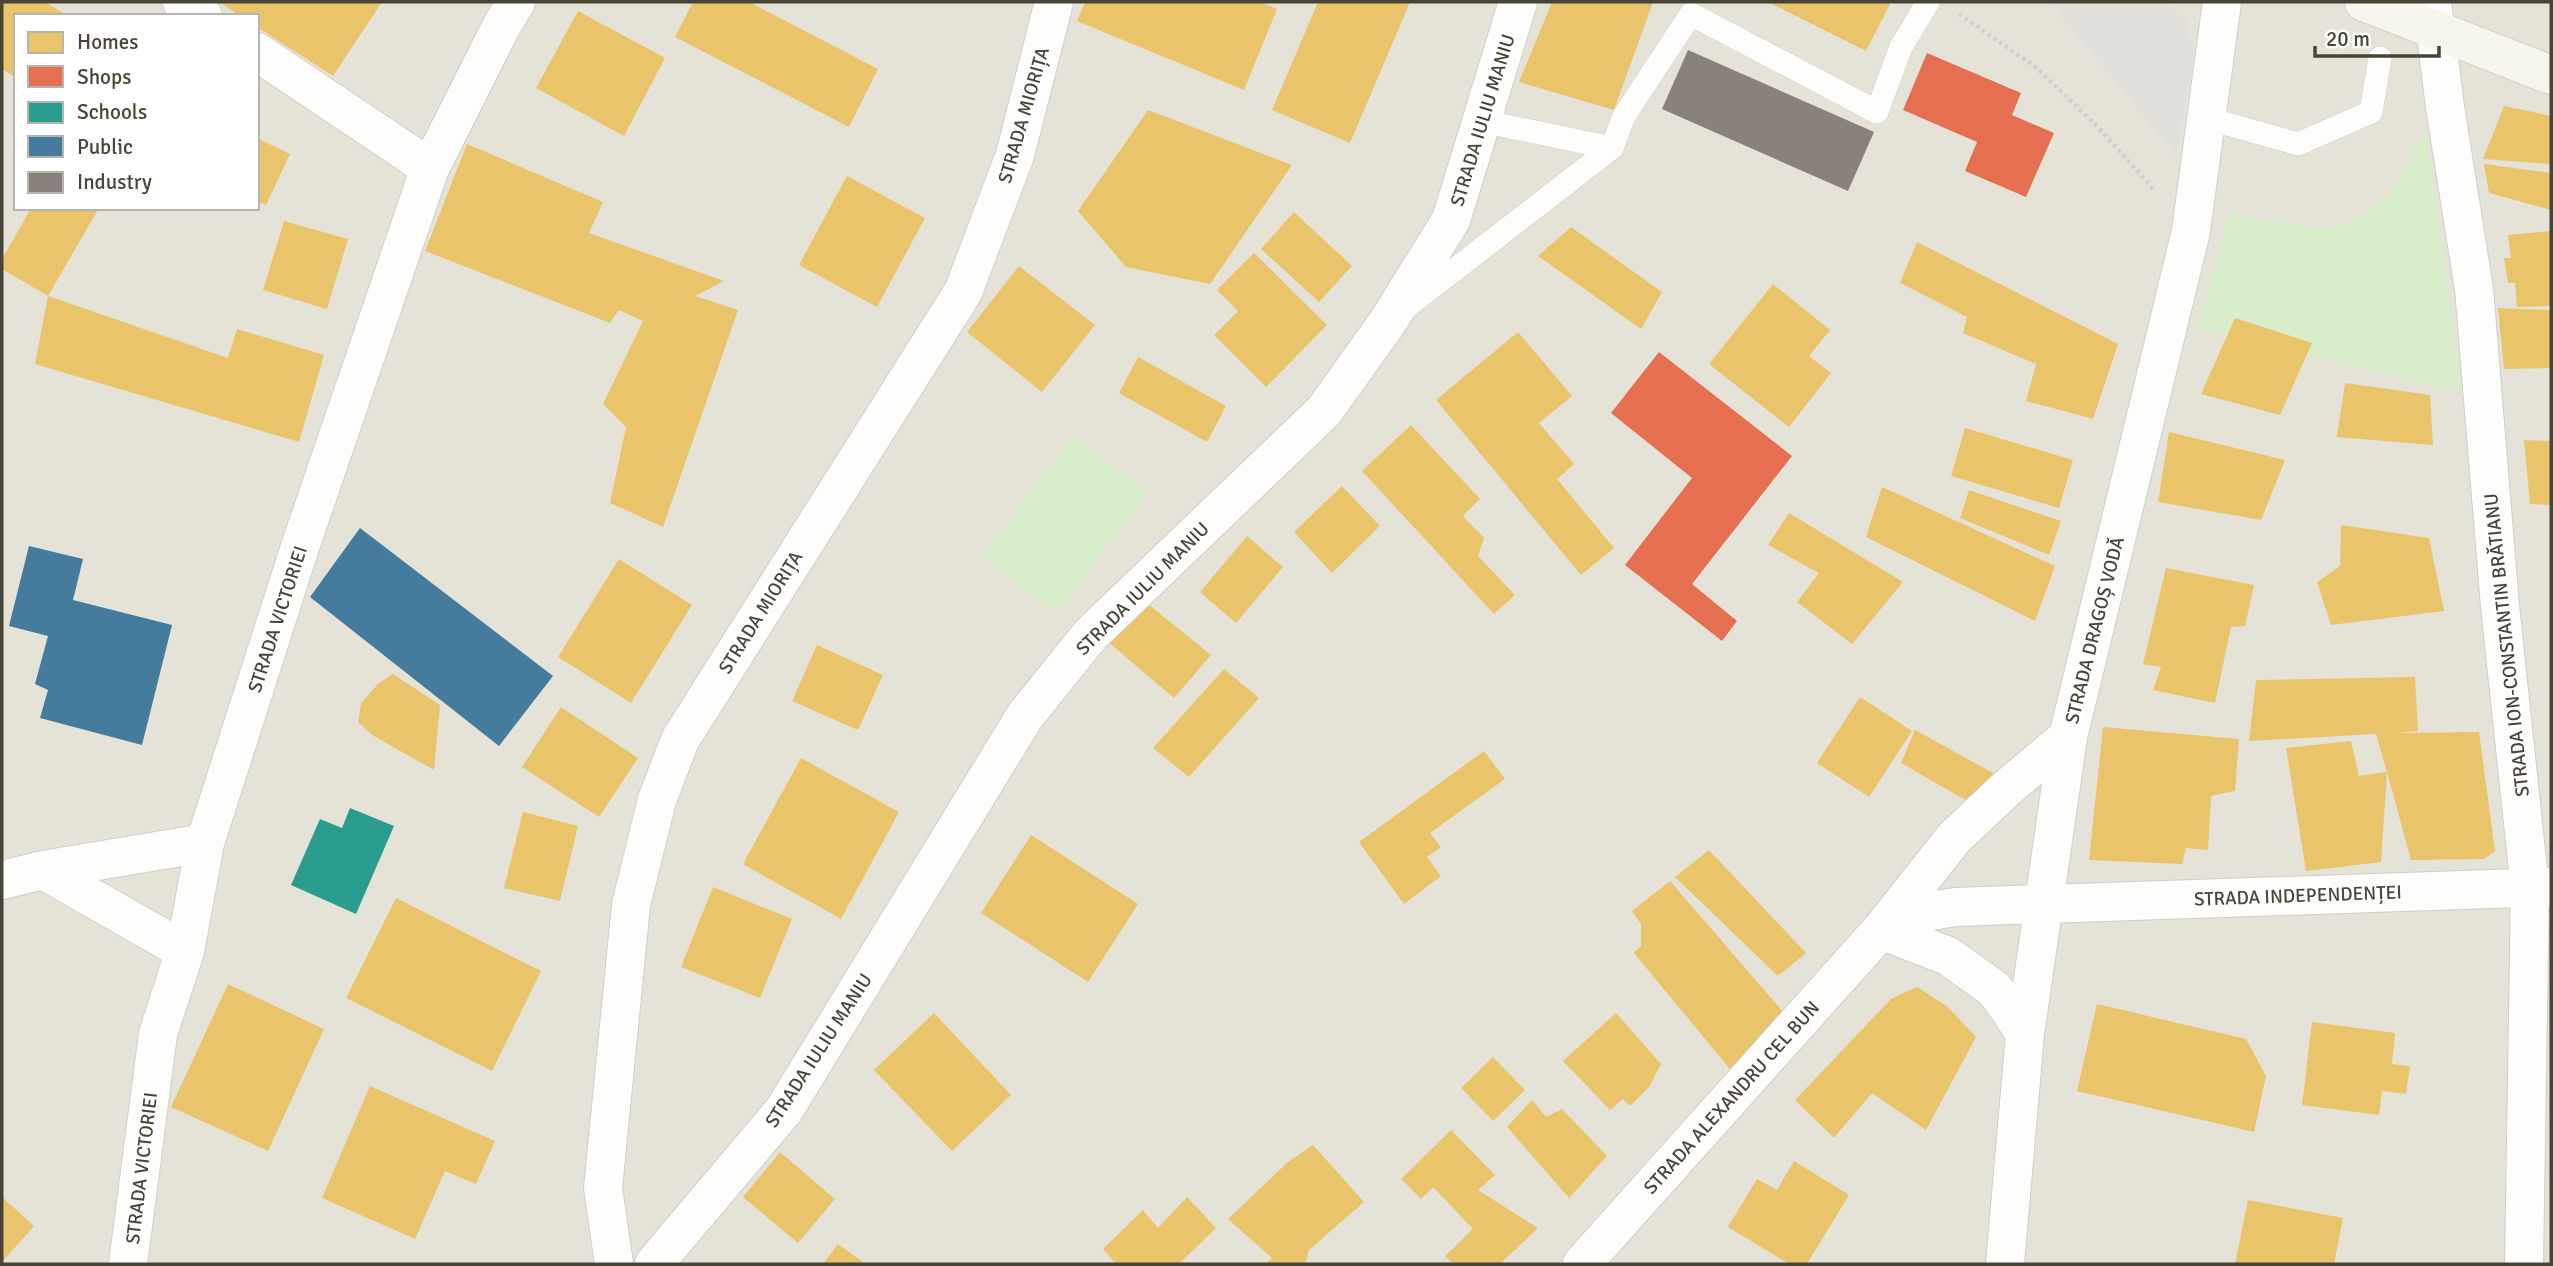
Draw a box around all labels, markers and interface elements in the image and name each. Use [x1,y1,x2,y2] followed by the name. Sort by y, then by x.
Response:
[14,14,259,210] legend
[2315,14,2439,58] scale bar
[2326,26,2370,52] text: 20 m
[77,29,139,55] text: Homes
[1445,31,1521,209] street label: STRADA IULIU MANIU
[993,44,1055,186] street label: STRADA MIORIȚA
[77,64,131,90] text: Shops
[77,99,147,125] text: Schools
[77,134,133,160] text: Public
[77,169,152,195] text: Industry
[2479,492,2535,798] street label: STRADA ION-CONSTANTIN BRĂTIANU
[1071,517,1214,660] street label: STRADA IULIU MANIU
[2060,534,2130,726] street label: STRADA DRAGOȘ VODĂ
[243,543,313,696] street label: STRADA VICTORIEI
[713,546,808,678] street label: STRADA MIORIȚA
[2194,880,2402,912] street label: STRADA INDEPENDENȚEI
[760,969,878,1132] street label: STRADA IULIU MANIU
[1639,996,1825,1199] street label: STRADA ALEXANDRU CEL BUN
[121,1091,163,1245] street label: STRADA VICTORIEI

